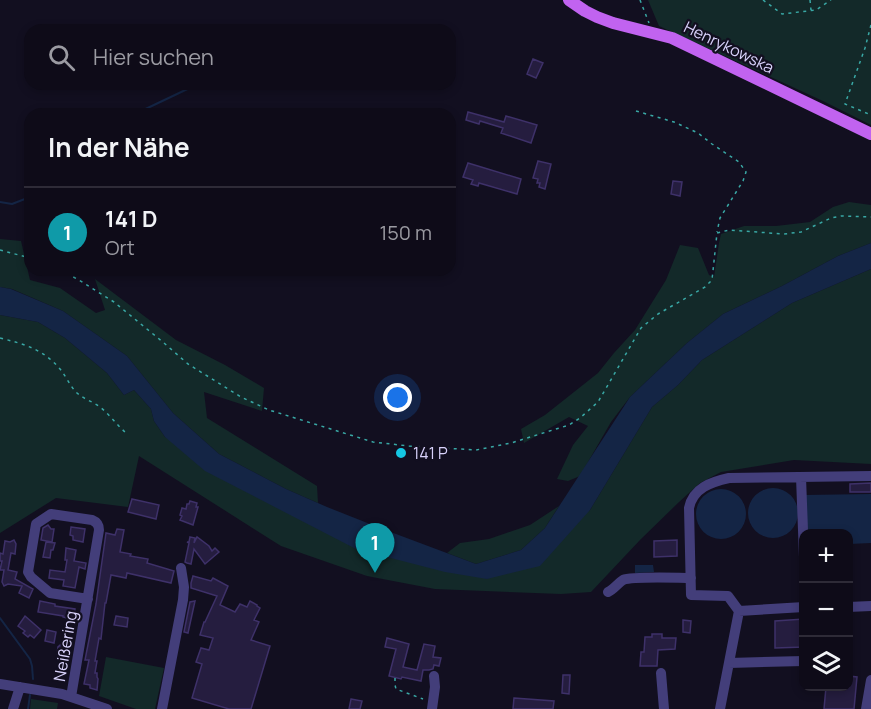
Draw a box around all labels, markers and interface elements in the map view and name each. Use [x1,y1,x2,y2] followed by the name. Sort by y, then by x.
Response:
[680,16,778,78] street label: Henrykowska
[24,24,456,90] search box
[45,41,78,74] icon: search
[93,42,214,72] text: Hier suchen
[48,129,190,165] text: In der Nähe
[105,204,157,234] text: 141 D
[63,219,72,246] text: 1
[379,219,432,246] text: 150 m
[105,234,135,261] text: Ort
[383,383,412,412] your location
[413,442,448,464] place label: 141 P
[394,446,408,460] marker: 141 P
[356,524,394,573] pin: 1
[799,529,853,691] map controls
[799,529,853,583] button: +
[799,583,853,637] button: −
[48,609,82,683] street label: Neißering
[799,637,853,691] button: layers

